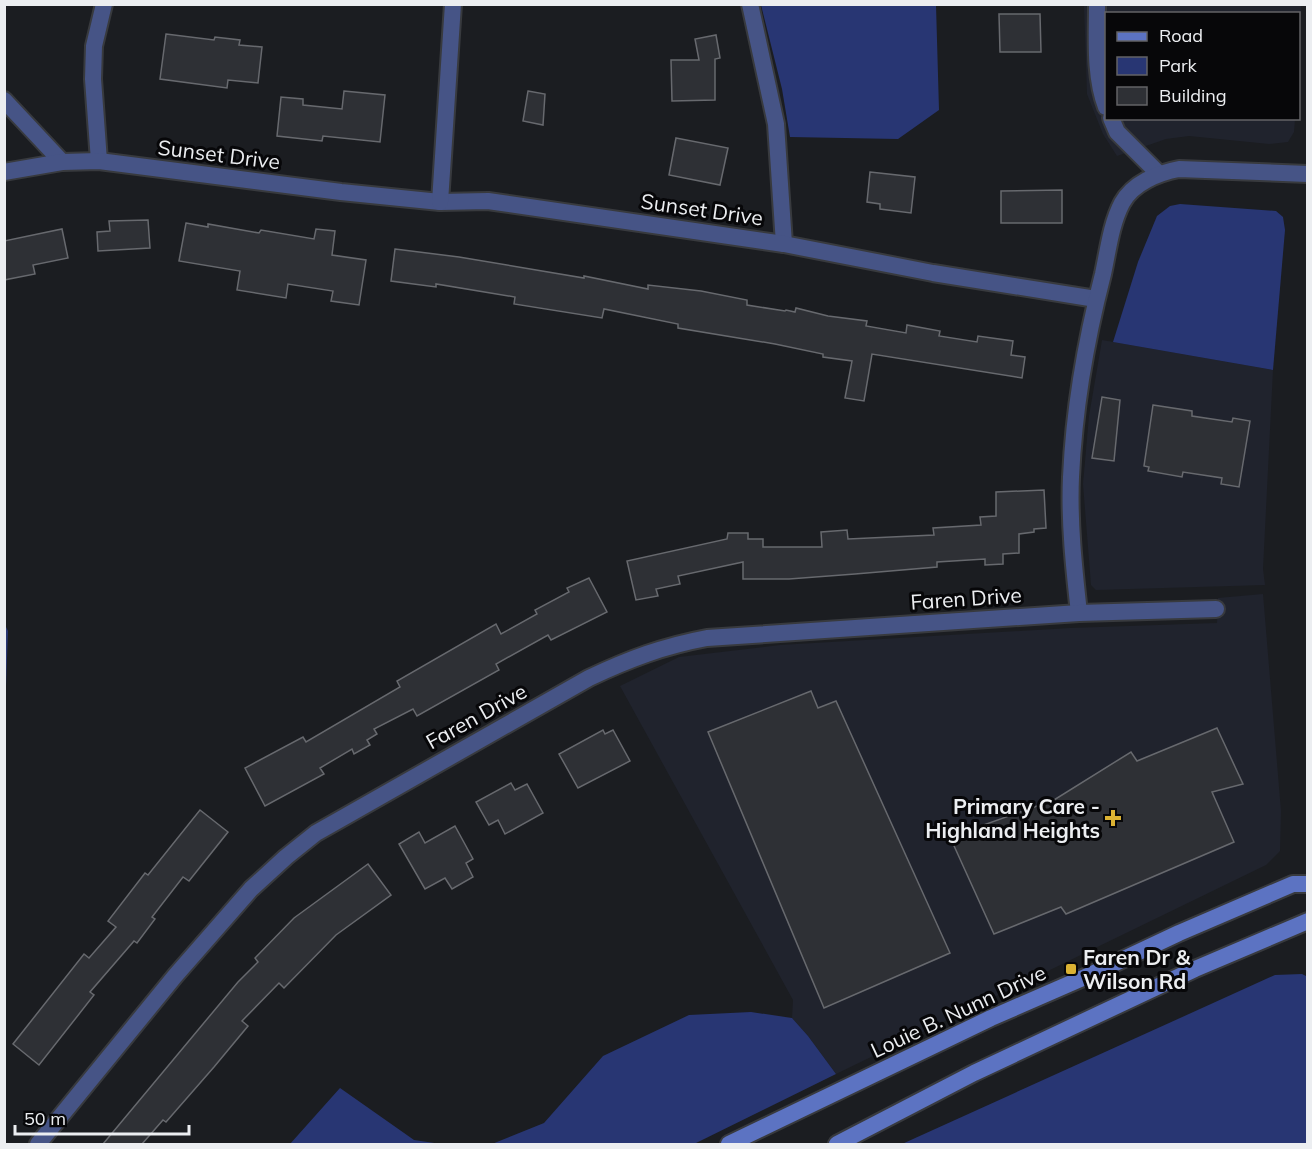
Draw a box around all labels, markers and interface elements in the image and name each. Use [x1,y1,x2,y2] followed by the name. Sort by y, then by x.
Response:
[1105,12,1300,120] legend
[1159,24,1203,47] text: Road
[1159,54,1198,77] text: Park
[1159,84,1227,107] text: Building
[156,134,282,174] street label: Sunset Drive
[639,188,765,230] street label: Sunset Drive
[910,581,1022,615] street label: Faren Drive
[421,678,531,754] street label: Faren Drive
[925,793,1100,843] place label: Primary Care - Highland Heights
[1104,809,1122,827] marker: Primary Care - Highland Heights
[1083,944,1191,994] place label: Faren Dr & Wilson Rd
[866,959,1050,1063] street label: Louie B. Nunn Drive
[1064,962,1078,976] marker: Faren Dr & Wilson Rd
[15,1098,189,1136] scale bar
[24,1107,66,1130] text: 50 m

